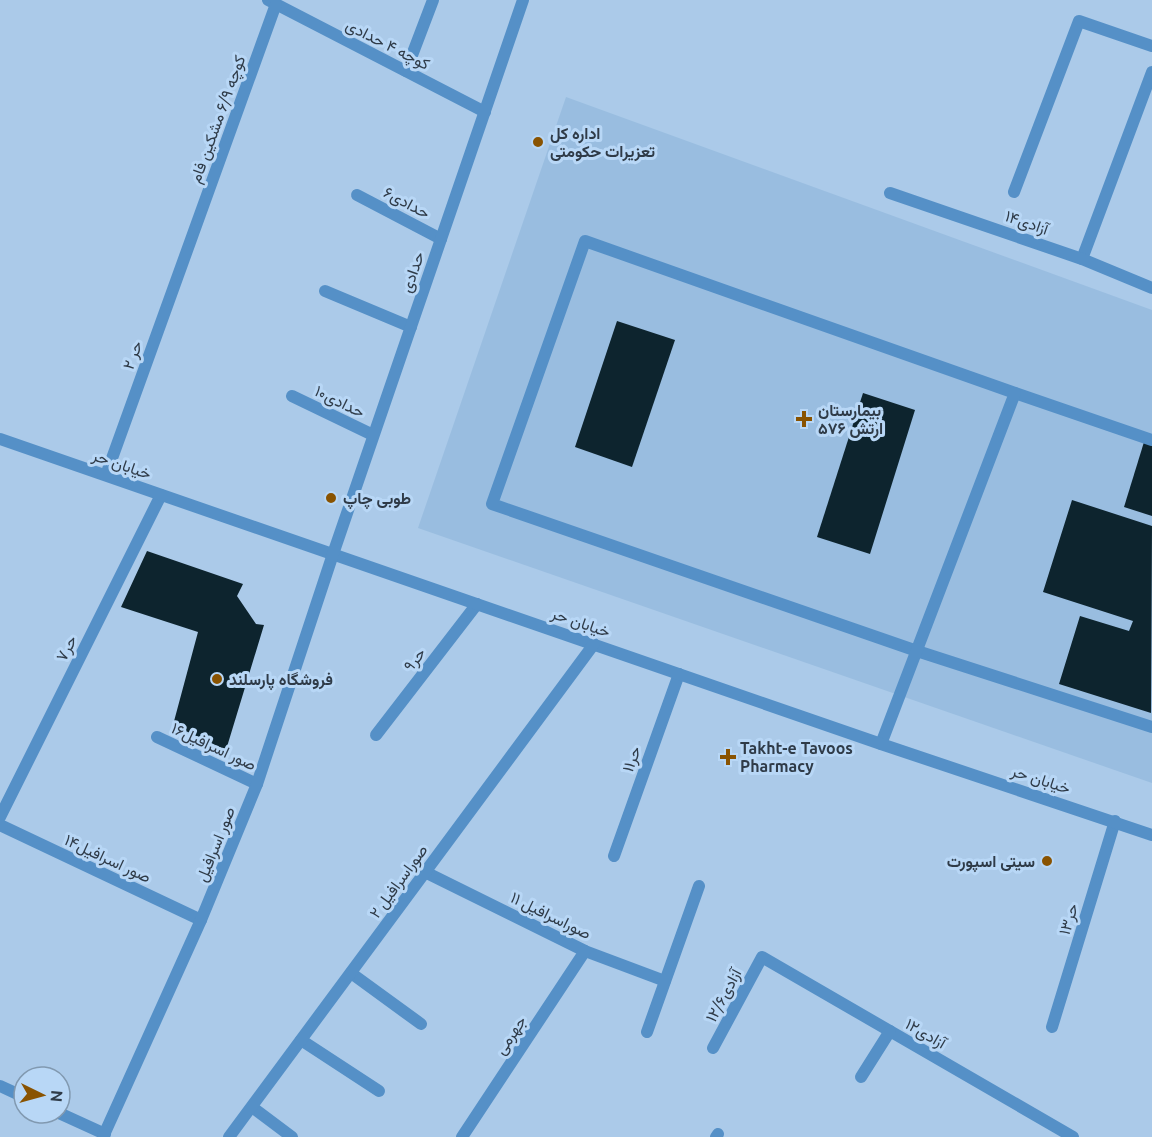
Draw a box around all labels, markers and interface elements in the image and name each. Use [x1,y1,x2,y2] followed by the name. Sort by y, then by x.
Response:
[342,15,433,75] street label: کوچه ۴ حدادی
[185,53,251,186] street label: کوچه ۶/۹ مشکین فام
[550,124,655,162] place label: اداره کل تعزیرات حکومتی
[531,135,545,149] marker: اداره کل تعزیرات حکومتی
[380,182,433,224] street label: ۶حدادی
[1002,206,1052,240] street label: آزادی۱۴
[397,249,429,295] street label: حدادی
[119,338,147,372] street label: ۲ حر
[311,381,368,423] street label: حدادی۱۰
[818,401,883,439] place label: بیمارستان ۵۷۶ ارتش
[795,410,813,428] marker: بیمارستان ۵۷۶ ارتش
[89,445,154,484] street label: خیابان حر
[343,489,411,510] place label: طوبی چاپ
[324,491,338,505] marker: طوبی چاپ
[548,603,613,642] street label: خیابان حر
[52,632,82,665] street label: حر۷
[399,644,430,675] street label: حر۹
[229,670,333,691] place label: فروشگاه پارسلند
[210,672,224,686] marker: فروشگاه پارسلند
[168,718,259,775] street label: صور اسرافیل۱۶
[740,739,853,775] place label: Takht-e Tavoos Pharmacy
[618,743,646,775] street label: حر۱۱
[721,750,735,764] marker: Takht-e Tavoos Pharmacy
[1008,761,1073,799] street label: خیابان حر
[192,804,240,885] street label: صور اسرافیل
[61,830,154,888] street label: صور اسرافیل۱۴
[365,841,432,922] street label: صوراسرافیل ۲
[947,852,1035,873] place label: سیتی اسپورت
[1040,854,1054,868] marker: سیتی اسپورت
[507,888,594,944] street label: صوراسرافیل ۱۱
[1055,901,1083,938] street label: حر۱۳
[702,964,747,1026] street label: آزادی۱۲/۶
[491,1012,531,1059] street label: جهرمی
[902,1014,951,1054] street label: آزادی۱۲
[12,1065,72,1125] north arrow
[47,1090,66,1103] text: N

